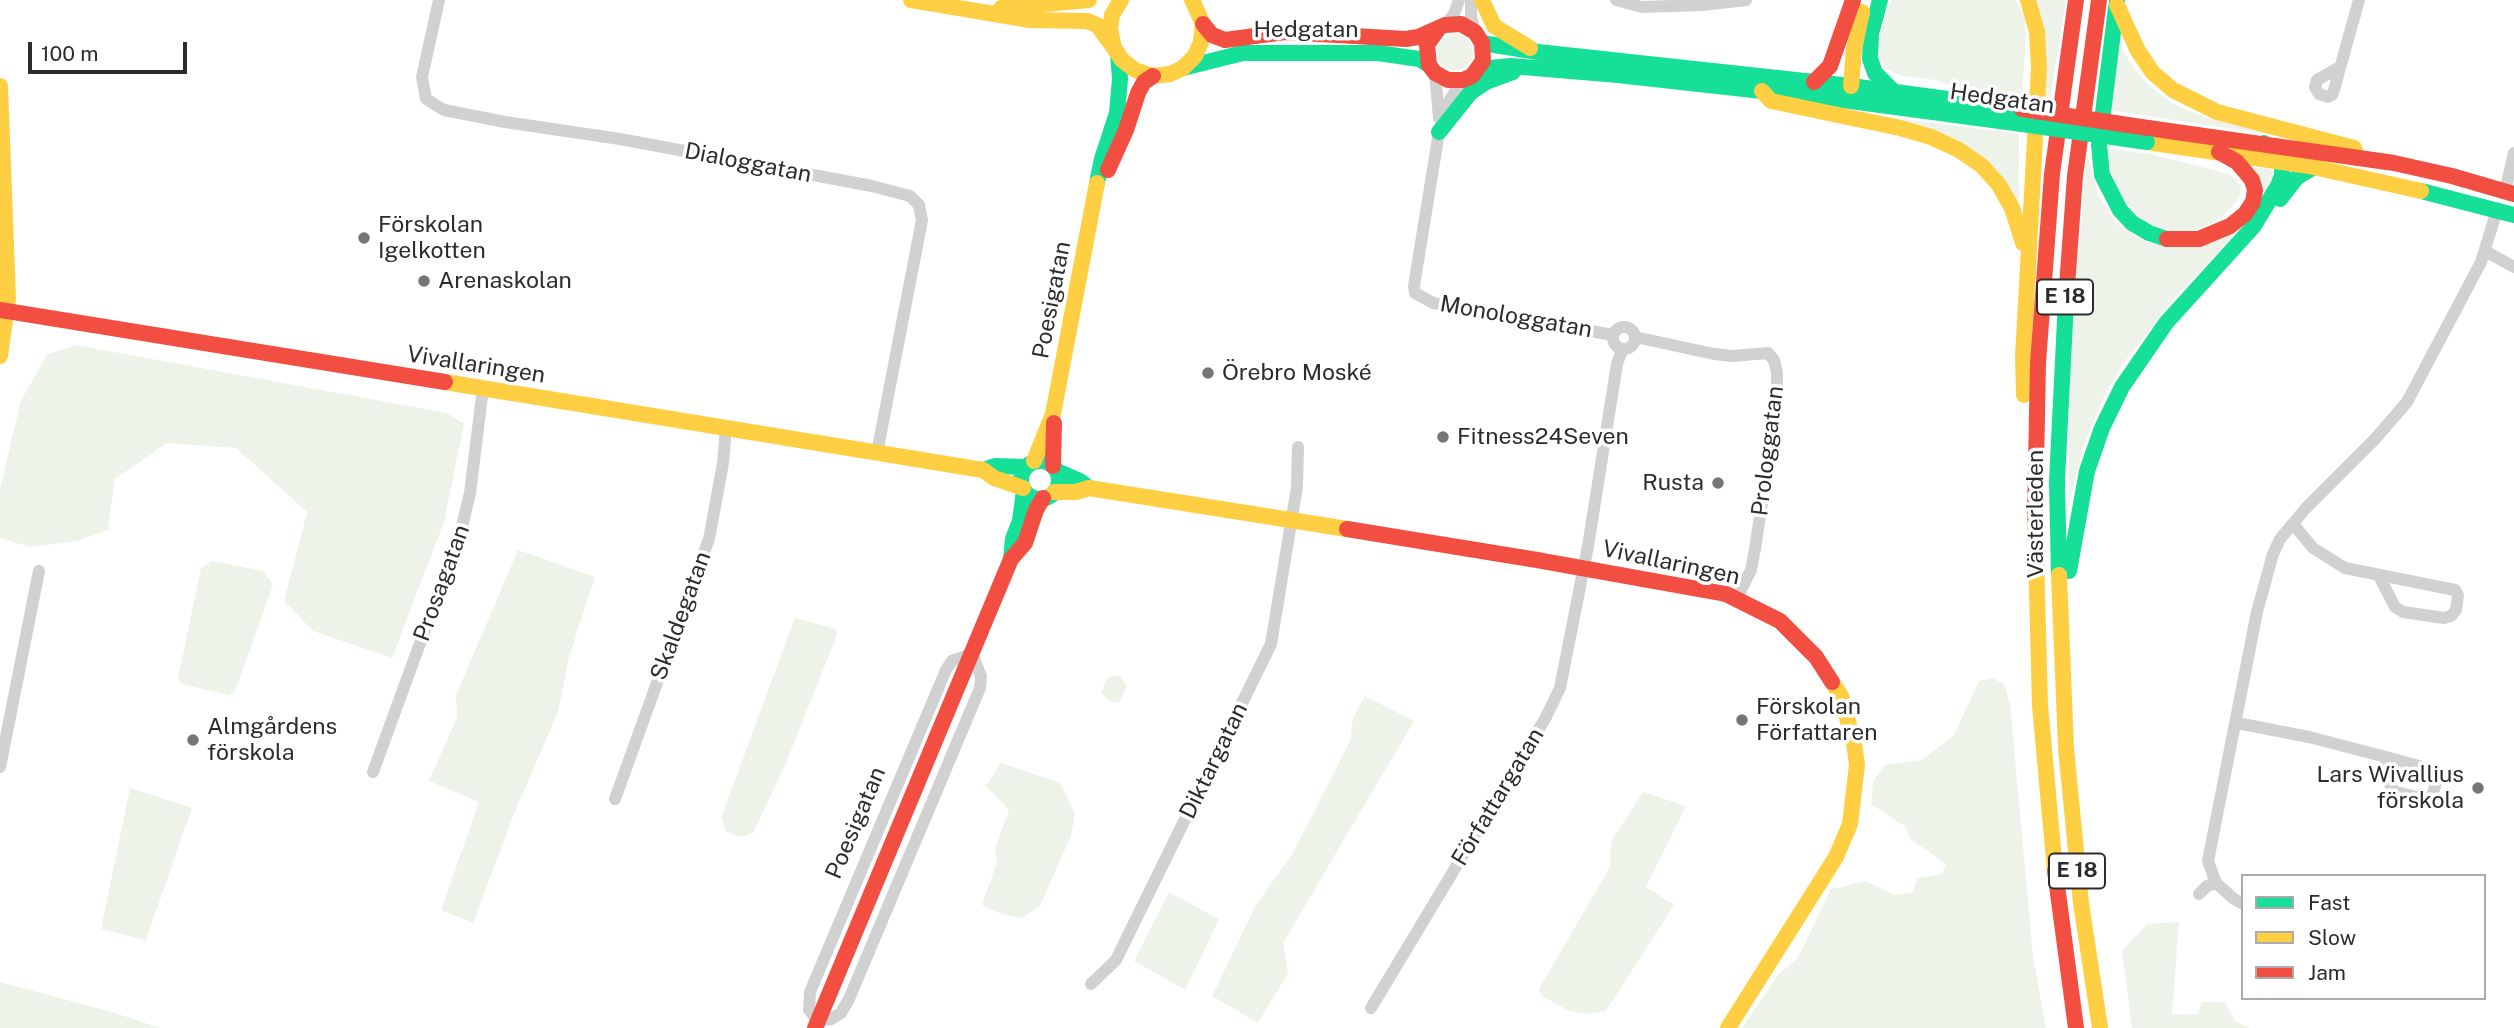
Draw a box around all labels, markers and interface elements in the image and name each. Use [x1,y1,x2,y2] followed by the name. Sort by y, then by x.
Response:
[1253,16,1359,44] street label: Hedgatan
[32,28,191,72] scale bar
[41,41,98,66] text: 100 m
[1948,78,2056,120] street label: Hedgatan
[682,137,814,189] street label: Dialoggatan
[378,211,486,265] place label: Förskolan Igelkotten
[356,230,372,246] marker: Förskolan Igelkotten
[1027,239,1077,361] street label: Poesigatan
[438,267,572,295] place label: Arenaskolan
[416,273,432,289] marker: Arenaskolan
[2037,280,2093,314] road number: E 18
[1438,290,1594,344] street label: Monologgatan
[405,340,547,390] street label: Vivallaringen
[1222,359,1372,387] place label: Örebro Moské
[1200,365,1216,381] marker: Örebro Moské
[1746,384,1790,518] street label: Prologgatan
[1457,423,1629,451] place label: Fitness24Seven
[1435,429,1451,445] marker: Fitness24Seven
[2022,450,2050,578] street label: Västerleden
[1642,469,1704,497] place label: Rusta
[1710,475,1726,491] marker: Rusta
[408,521,476,645] street label: Prosagatan
[1600,535,1742,591] street label: Vivallaringen
[645,548,717,684] street label: Skaldegatan
[1756,693,1877,747] place label: Förskolan Författaren
[1174,698,1254,824] street label: Diktargatan
[1734,712,1750,728] marker: Förskolan Författaren
[207,713,337,767] place label: Almgårdens förskola
[1446,723,1550,871] street label: Författargatan
[185,732,201,748] marker: Almgårdens förskola
[2316,761,2464,815] place label: Lars Wivallius förskola
[820,763,892,883] street label: Poesigatan
[2470,780,2486,796] marker: Lars Wivallius förskola
[2049,854,2105,888] road number: E 18
[2241,874,2486,1000] legend
[2308,890,2350,915] text: Fast
[2308,925,2356,950] text: Slow
[2308,960,2346,985] text: Jam

